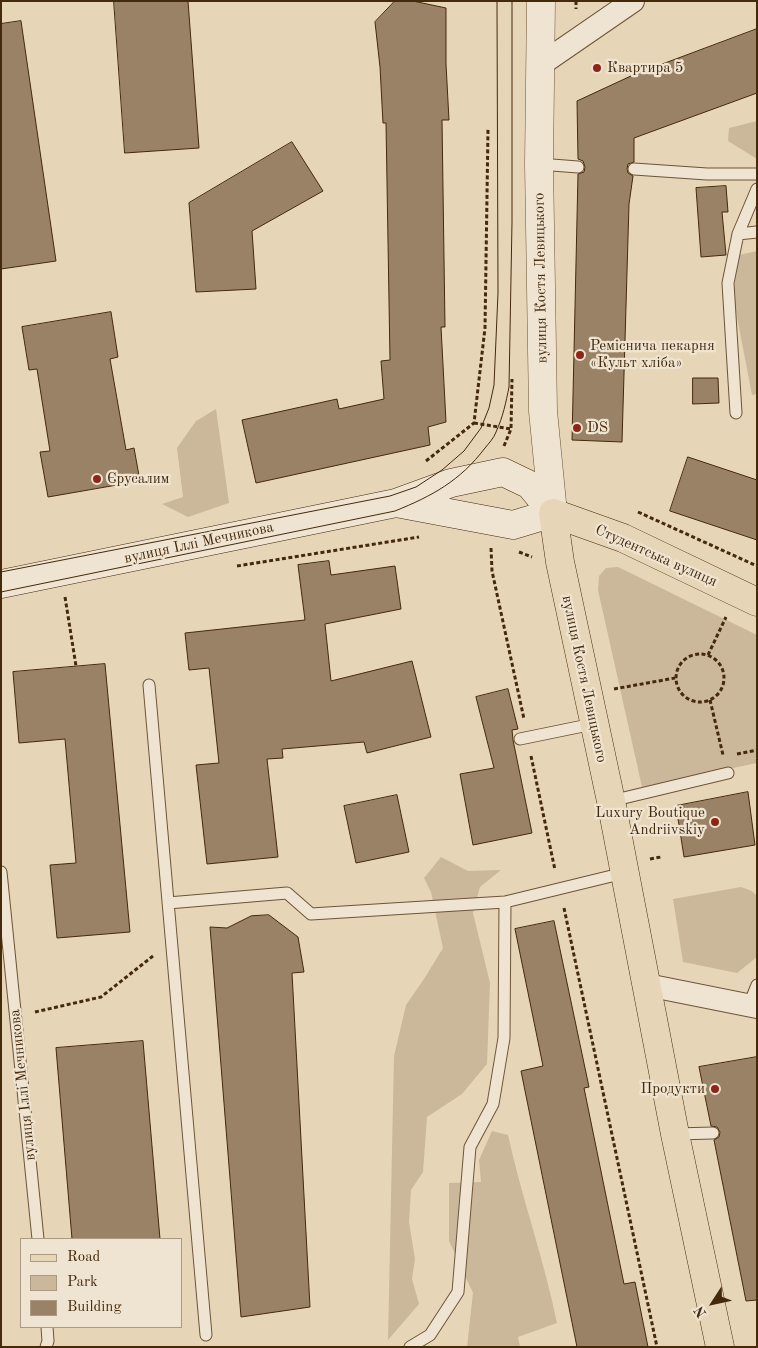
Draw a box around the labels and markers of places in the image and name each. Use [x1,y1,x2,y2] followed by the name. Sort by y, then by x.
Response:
[607,59,684,77] place label: Квартира 5
[591,62,603,74] marker: Квартира 5
[590,337,715,372] place label: Реміснича пекарня «Культ хліба»
[574,349,586,361] marker: Реміснича пекарня «Культ хліба»
[587,419,608,437] place label: DS
[571,422,583,434] marker: DS
[107,470,169,488] place label: Єрусалим
[91,473,103,485] marker: Єрусалим
[595,804,705,839] place label: Luxury Boutique Andriivskiy
[709,816,721,828] marker: Luxury Boutique Andriivskiy
[640,1080,705,1098] place label: Продукти
[709,1083,721,1095] marker: Продукти

